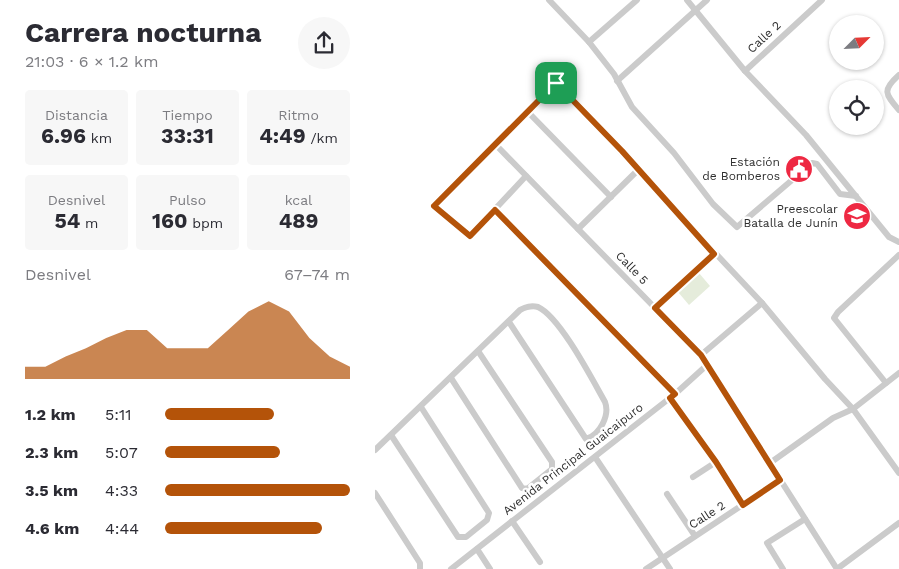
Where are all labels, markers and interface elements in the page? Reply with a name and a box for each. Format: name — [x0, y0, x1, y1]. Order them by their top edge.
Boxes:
north arrow — [829, 15, 884, 70]
map controls — [829, 15, 884, 135]
text: Carrera nocturna — [25, 16, 261, 49]
button: share — [298, 17, 350, 69]
street label: Calle 2 — [744, 18, 784, 56]
text: 21:03 · 6 × 1.2 km — [25, 52, 158, 71]
pin — [535, 62, 577, 104]
icon: arrive — [542, 69, 570, 97]
button: locate — [829, 80, 884, 135]
text: Distancia — [45, 107, 108, 123]
text: Tiempo — [162, 107, 213, 123]
text: Ritmo — [278, 107, 319, 123]
text: 6.96 — [41, 123, 86, 148]
text: 33:31 — [161, 123, 214, 148]
text: 4:49 — [259, 123, 306, 148]
text: km — [86, 130, 112, 146]
text: /km — [306, 130, 338, 146]
public building icon: Estación de Bomberos — [784, 154, 814, 184]
place label: Estación de Bomberos — [702, 155, 780, 183]
text: Desnivel — [48, 192, 105, 208]
text: Pulso — [169, 192, 206, 208]
text: kcal — [285, 192, 312, 208]
school or university icon: Preescolar Batalla de Junín — [842, 201, 872, 231]
place label: Preescolar Batalla de Junín — [743, 202, 838, 230]
text: 54 — [55, 208, 80, 233]
text: 160 — [152, 208, 187, 233]
text: 489 — [279, 208, 318, 233]
text: m — [80, 215, 98, 231]
text: bpm — [187, 215, 223, 231]
street label: Calle 5 — [613, 249, 651, 287]
text: Desnivel — [25, 265, 91, 284]
text: 67–74 m — [284, 265, 350, 284]
street label: Avenida Principal Guaicaipuro — [500, 400, 646, 518]
text: 1.2 km — [25, 405, 76, 424]
text: 5:11 — [105, 405, 132, 424]
text: 2.3 km — [25, 443, 78, 462]
text: 5:07 — [105, 443, 138, 462]
text: 3.5 km — [25, 481, 78, 500]
text: 4:33 — [105, 481, 138, 500]
street label: Calle 2 — [686, 498, 728, 532]
text: 4.6 km — [25, 519, 79, 538]
text: 4:44 — [105, 519, 139, 538]

